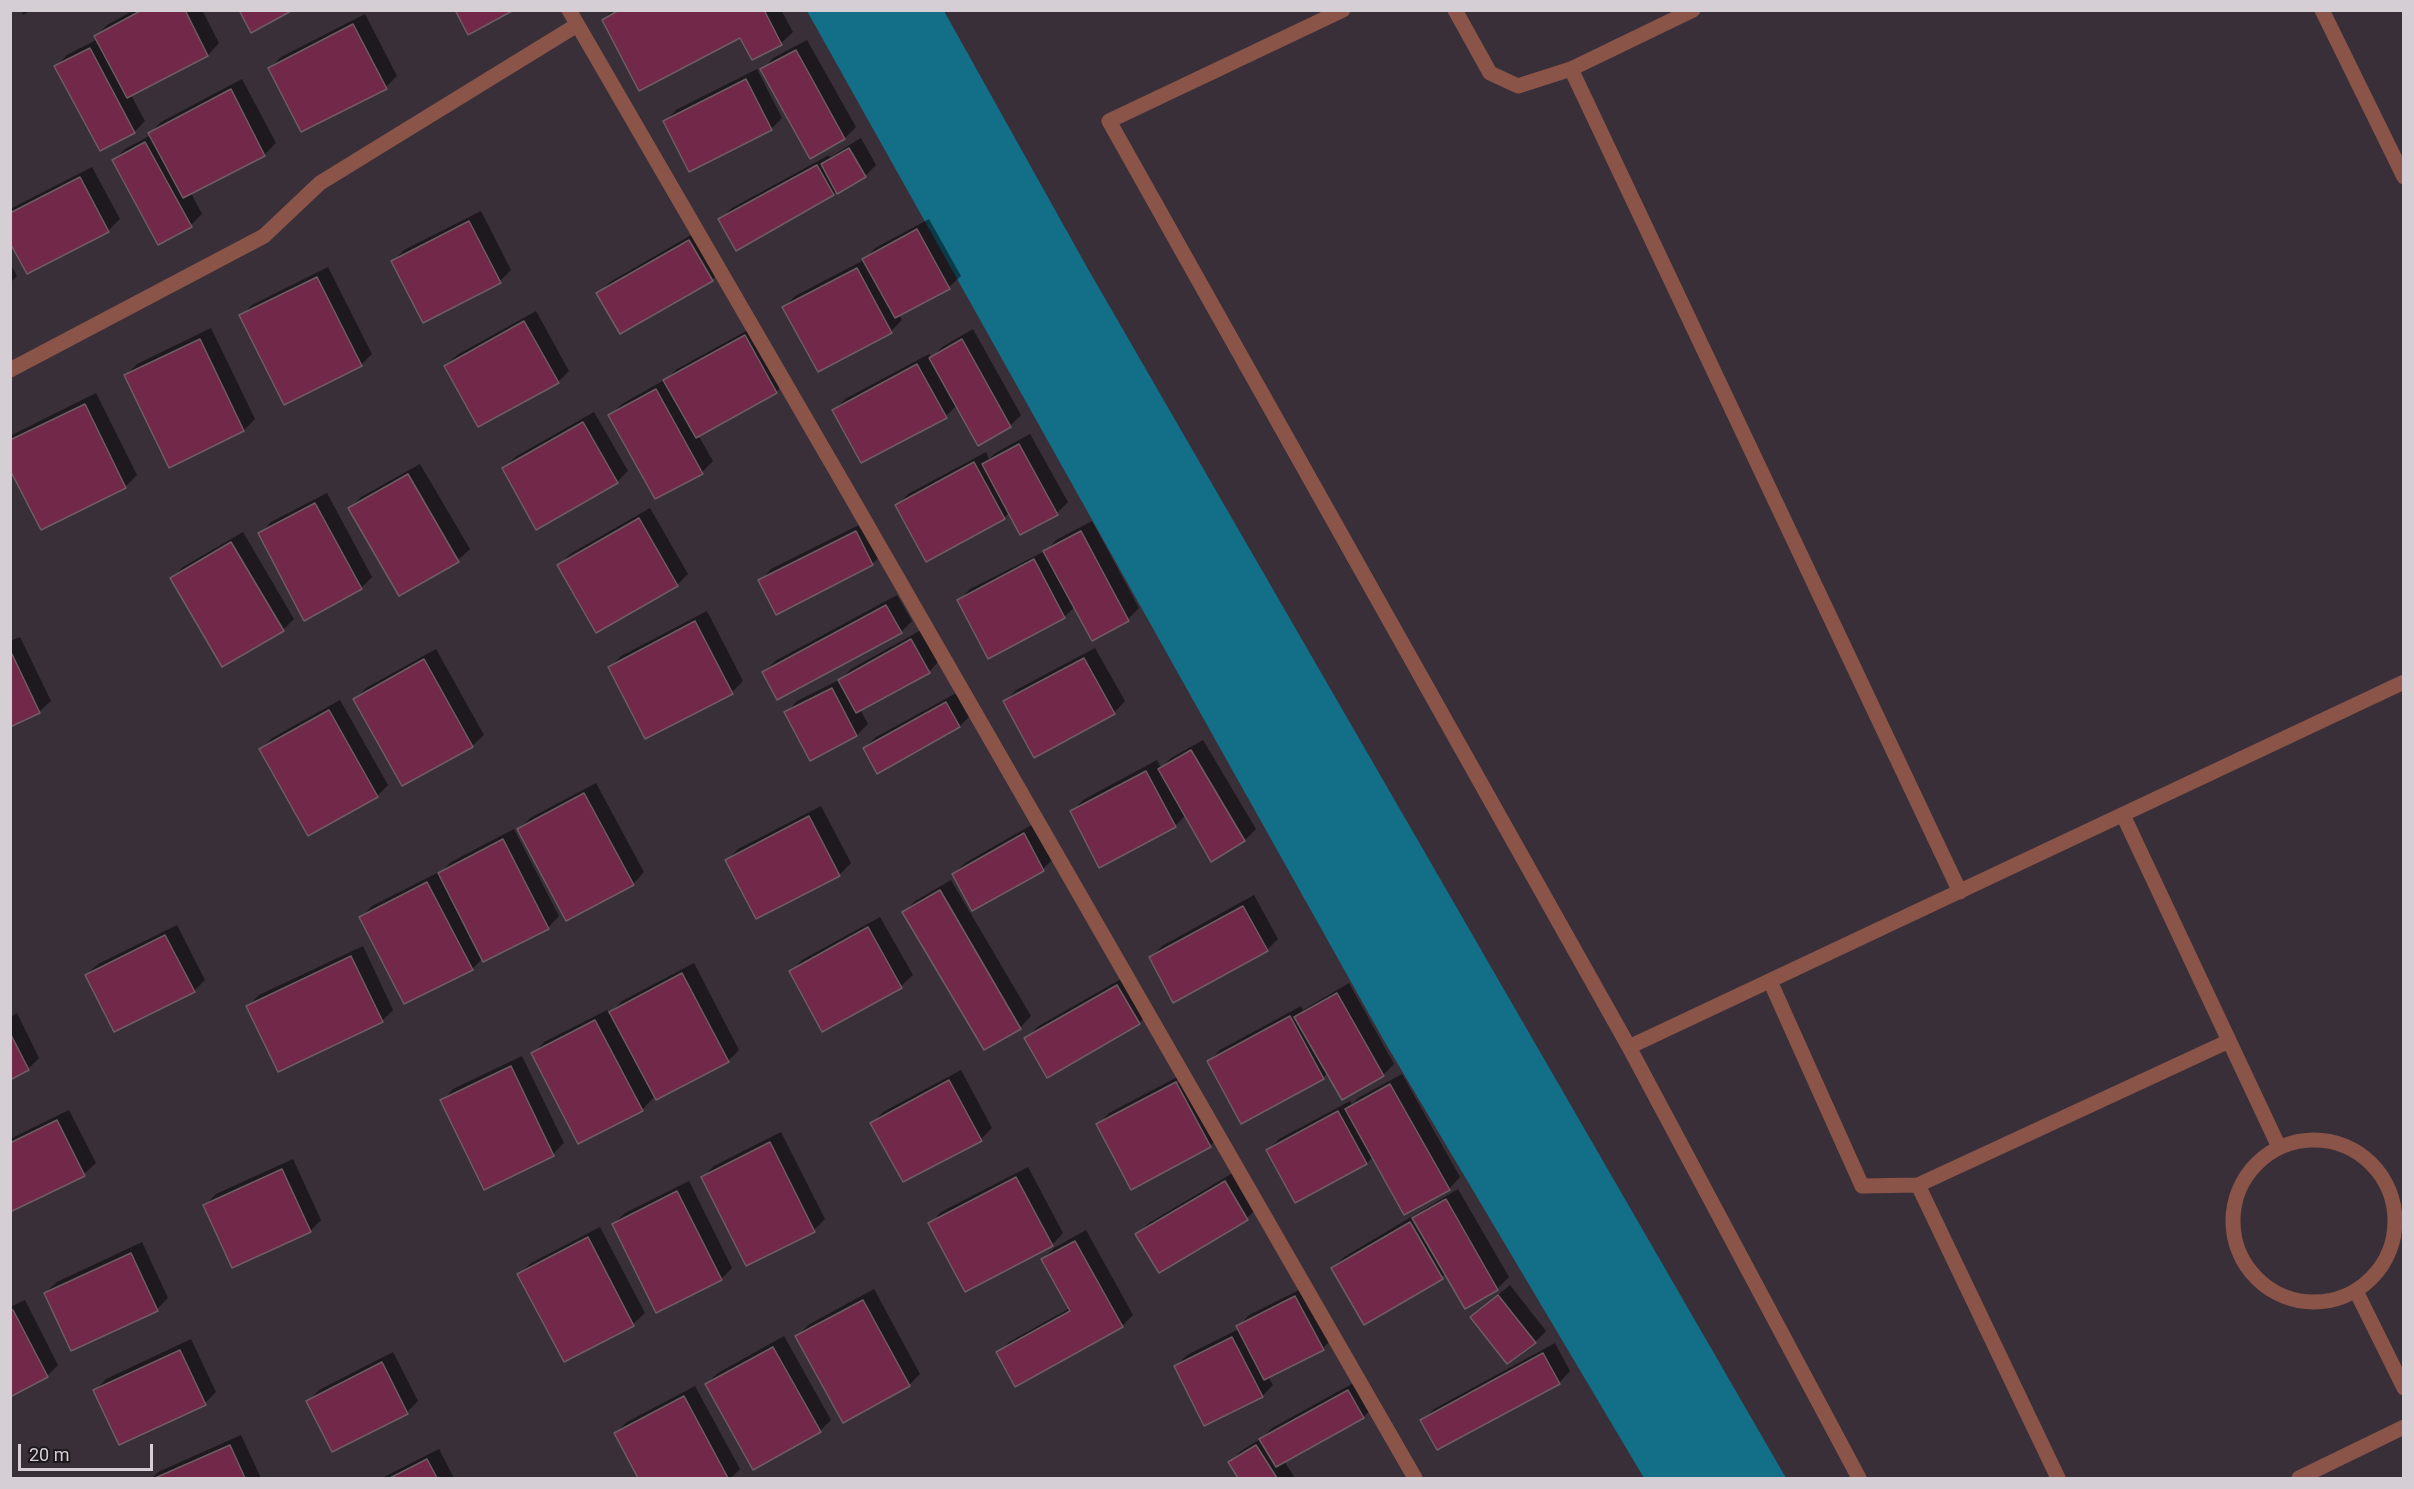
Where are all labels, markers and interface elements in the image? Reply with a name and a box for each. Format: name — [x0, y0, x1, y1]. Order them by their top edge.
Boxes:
scale bar — [21, 1432, 156, 1470]
text: 20 m — [29, 1444, 69, 1465]

